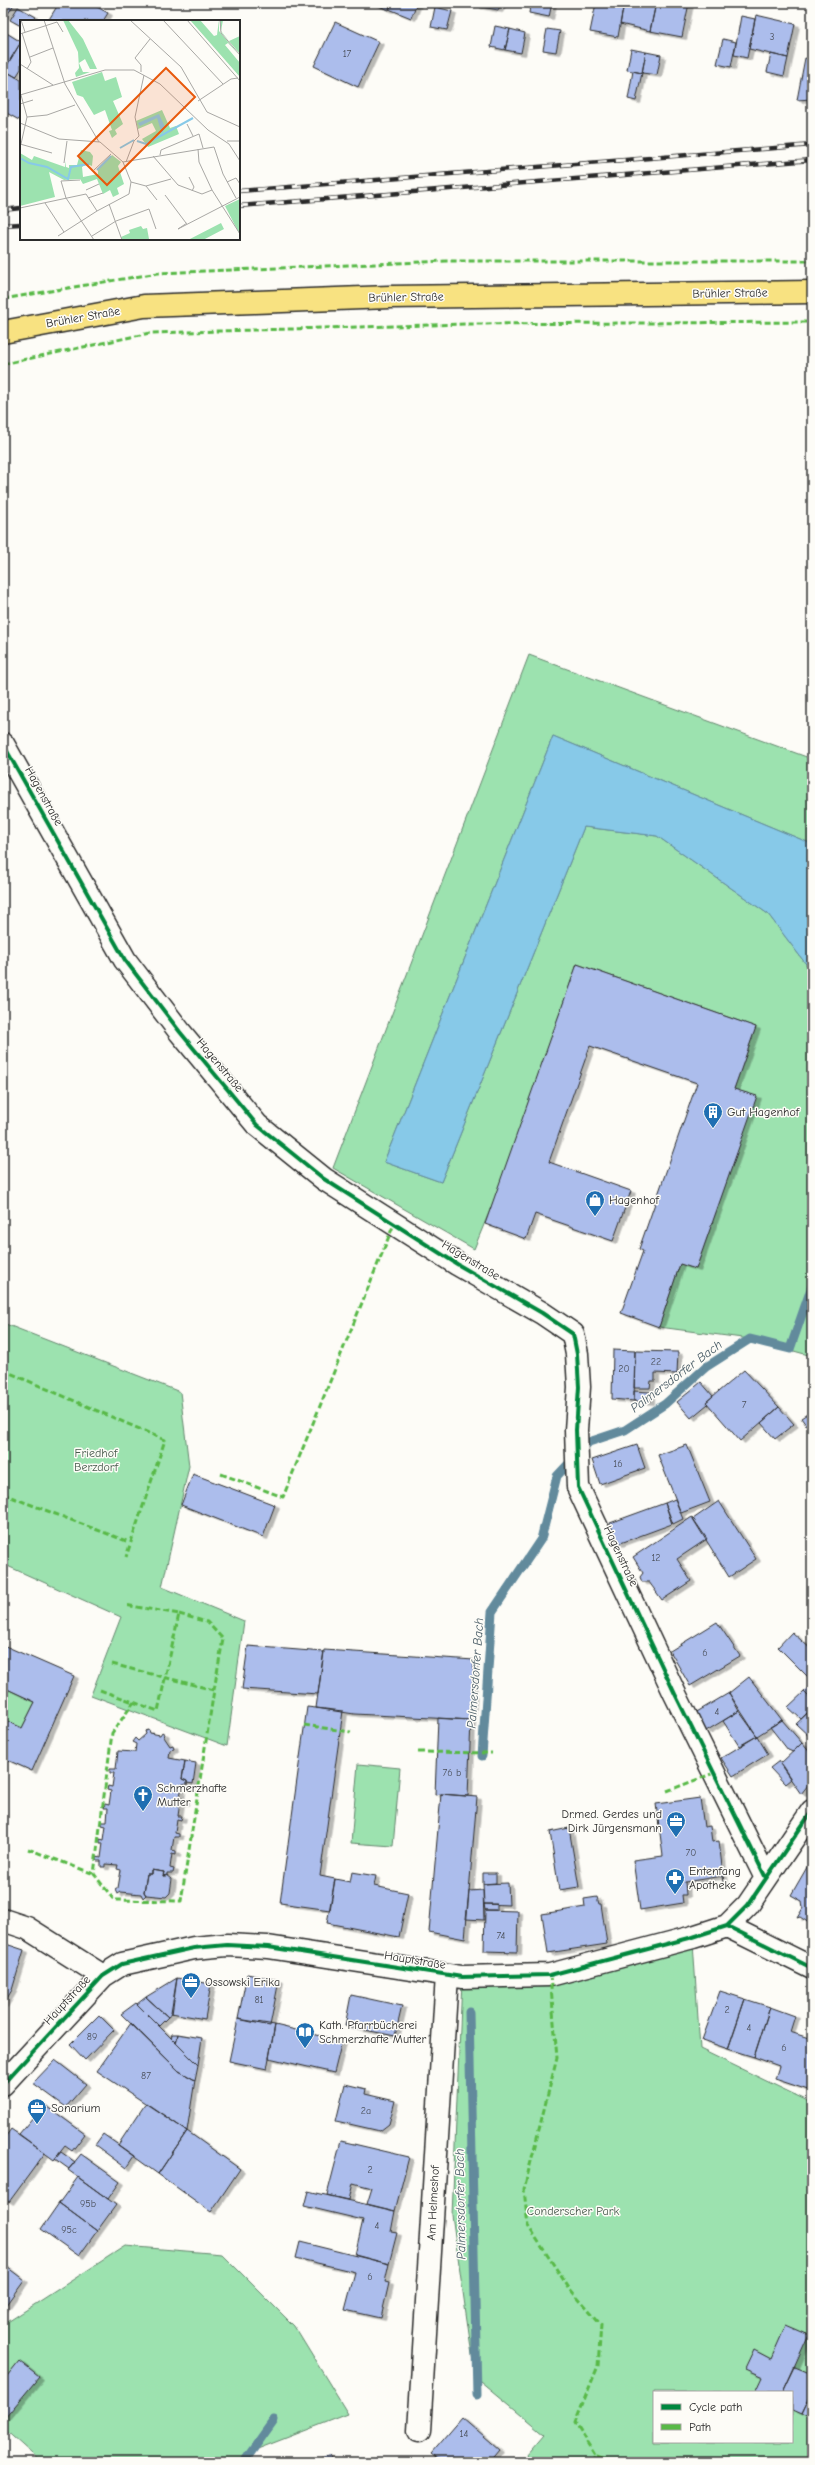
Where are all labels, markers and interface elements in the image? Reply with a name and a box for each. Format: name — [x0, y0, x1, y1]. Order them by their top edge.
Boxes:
inset map — [20, 20, 240, 240]
house number: 3 — [769, 31, 775, 43]
house number: 17 — [343, 48, 352, 60]
street label: Brühler Straße — [692, 285, 768, 301]
street label: Brühler Straße — [368, 289, 444, 305]
street label: Brühler Straße — [45, 304, 121, 330]
street label: Hagenstraße — [22, 764, 66, 828]
street label: Hagenstraße — [194, 1035, 246, 1095]
building icon: Gut Hagenhof — [702, 1101, 724, 1129]
place label: Gut Hagenhof — [727, 1105, 800, 1119]
shop icon: Hagenhof — [584, 1189, 606, 1217]
place label: Hagenhof — [609, 1193, 660, 1207]
street label: Hagenstraße — [439, 1237, 503, 1283]
water label: Palmersdorfer Bach — [627, 1337, 725, 1415]
house number: 22 — [651, 1356, 661, 1368]
house number: 20 — [618, 1363, 630, 1375]
house number: 7 — [742, 1399, 747, 1411]
park label: Friedhof Berzdorf — [74, 1446, 119, 1474]
house number: 16 — [613, 1458, 623, 1470]
street label: Hagenstraße — [601, 1523, 641, 1589]
house number: 12 — [651, 1552, 661, 1564]
water label: Palmersdorfer Bach — [464, 1617, 486, 1729]
house number: 6 — [702, 1647, 708, 1659]
house number: 4 — [715, 1706, 720, 1718]
house number: 76 b — [443, 1767, 461, 1779]
place label: Schmerzhafte Mutter — [157, 1781, 227, 1809]
church icon: Schmerzhafte Mutter — [132, 1784, 154, 1812]
place label: Dr.med. Gerdes und Dirk Jürgensmann — [561, 1807, 662, 1835]
office icon: Dr.med. Gerdes und Dirk Jürgensmann — [665, 1810, 687, 1838]
house number: 70 — [686, 1847, 696, 1859]
place label: Entenfang Apotheke — [689, 1864, 741, 1892]
pharmacy icon: Entenfang Apotheke — [664, 1867, 686, 1895]
house number: 74 — [497, 1930, 506, 1942]
street label: Hauptstraße — [383, 1948, 447, 1972]
office icon: Ossowski Erika — [180, 1971, 202, 1999]
street label: Hauptstraße — [41, 1972, 93, 2028]
place label: Ossowski Erika — [205, 1975, 280, 1989]
house number: 81 — [254, 1994, 264, 2006]
house number: 2 — [724, 2004, 730, 2016]
place label: Kath. Pfarrbücherei Schmerzhafte Mutter — [319, 2018, 427, 2046]
library icon: Kath. Pfarrbücherei Schmerzhafte Mutter — [294, 2021, 316, 2049]
house number: 4 — [747, 2022, 752, 2034]
house number: 89 — [87, 2031, 97, 2043]
house number: 6 — [781, 2042, 787, 2054]
house number: 87 — [141, 2070, 151, 2082]
office icon: Sonarium — [26, 2097, 48, 2125]
place label: Sonarium — [51, 2101, 100, 2115]
house number: 2a — [361, 2105, 371, 2117]
water label: Palmersdorfer Bach — [452, 2148, 468, 2260]
house number: 2 — [367, 2164, 373, 2176]
street label: Am Helmeshof — [424, 2164, 442, 2241]
house number: 95b — [80, 2198, 96, 2210]
park label: Conderscher Park — [527, 2204, 619, 2218]
house number: 4 — [375, 2220, 380, 2232]
house number: 95c — [61, 2224, 77, 2236]
house number: 6 — [367, 2271, 373, 2283]
legend — [653, 2391, 793, 2443]
text: Cycle path — [689, 2400, 742, 2414]
text: Path — [689, 2420, 711, 2434]
house number: 14 — [460, 2428, 469, 2440]

